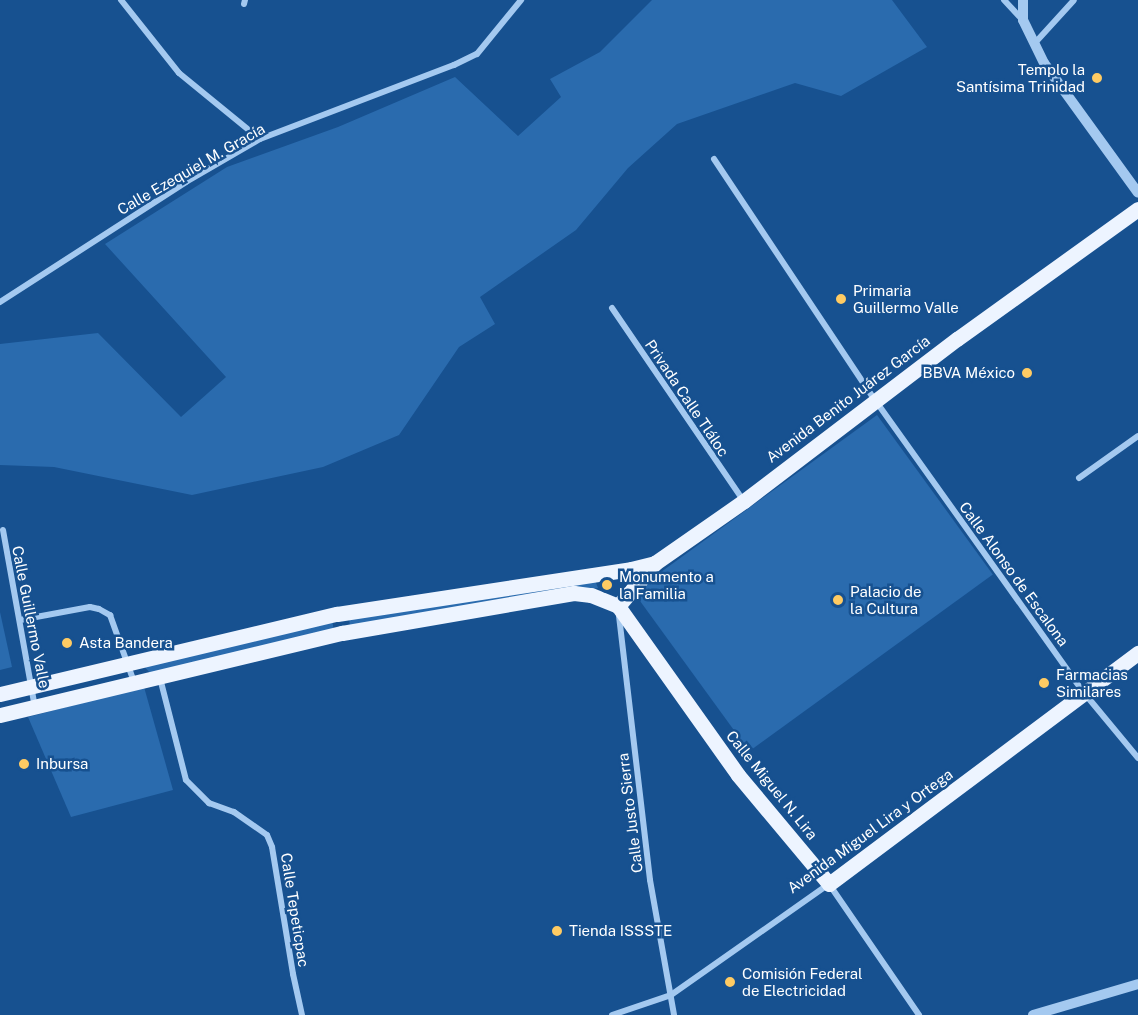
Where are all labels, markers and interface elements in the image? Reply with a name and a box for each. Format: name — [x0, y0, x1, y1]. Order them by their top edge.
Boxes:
place label: Templo la Santísima Trinidad — [956, 60, 1085, 95]
marker: Templo la Santísima Trinidad — [1090, 71, 1104, 85]
street label: Calle Ezequiel M. Gracía — [114, 119, 268, 219]
place label: Primaria Guillermo Valle — [853, 281, 959, 316]
marker: Primaria Guillermo Valle — [834, 292, 848, 306]
street label: Avenida Benito Juárez García — [763, 332, 933, 466]
street label: Privada Calle Tláloc — [641, 336, 733, 460]
place label: BBVA México — [923, 364, 1015, 382]
marker: BBVA México — [1020, 366, 1034, 380]
street label: Calle Alonso de Escalona — [955, 498, 1073, 650]
street label: Calle Guillermo Valle — [8, 544, 54, 690]
place label: Monumento a la Familia — [619, 567, 714, 602]
marker: Monumento a la Familia — [600, 578, 614, 592]
place label: Palacio de la Cultura — [850, 582, 922, 617]
marker: Palacio de la Cultura — [831, 593, 845, 607]
place label: Asta Bandera — [79, 634, 173, 652]
marker: Asta Bandera — [60, 636, 74, 650]
place label: Farmacias Similares — [1056, 665, 1128, 700]
marker: Farmacias Similares — [1037, 676, 1051, 690]
street label: Calle Miguel N. Lira — [722, 727, 822, 843]
street label: Calle Justo Sierra — [614, 752, 646, 874]
place label: Inbursa — [36, 755, 88, 773]
marker: Inbursa — [17, 757, 31, 771]
street label: Avenida Miguel Lira y Ortega — [784, 765, 956, 897]
street label: Calle Tepeticpac — [277, 852, 313, 968]
place label: Tienda ISSSTE — [569, 922, 672, 940]
marker: Tienda ISSSTE — [550, 924, 564, 938]
place label: Comisión Federal de Electricidad — [742, 964, 863, 999]
marker: Comisión Federal de Electricidad — [723, 975, 737, 989]

